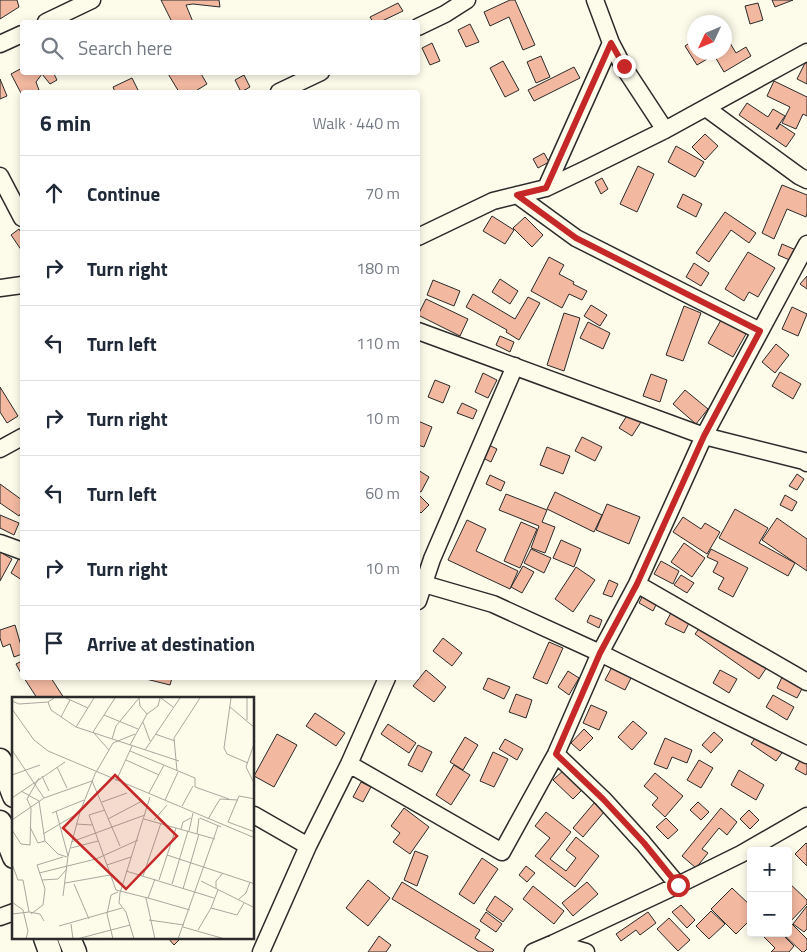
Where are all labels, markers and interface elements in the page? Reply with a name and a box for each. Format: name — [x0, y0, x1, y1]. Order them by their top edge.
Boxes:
north arrow — [687, 15, 732, 60]
search box — [20, 20, 420, 75]
text: Search here — [78, 33, 172, 62]
icon: search — [38, 34, 66, 62]
route end — [613, 55, 636, 78]
text: 6 min — [40, 107, 91, 139]
text: Walk · 440 m — [312, 111, 400, 135]
icon: ahead — [40, 179, 68, 207]
text: Continue — [87, 179, 160, 208]
text: 70 m — [365, 181, 400, 205]
icon: right — [40, 254, 68, 282]
text: Turn right — [87, 254, 168, 283]
text: 180 m — [356, 256, 400, 280]
icon: left — [40, 329, 68, 357]
text: Turn left — [87, 329, 157, 358]
text: 110 m — [356, 331, 400, 355]
icon: right — [40, 404, 68, 432]
text: Turn right — [87, 404, 168, 433]
text: 10 m — [365, 406, 400, 430]
icon: left — [40, 479, 68, 507]
text: Turn left — [87, 479, 157, 508]
text: 60 m — [365, 481, 400, 505]
icon: right — [40, 554, 68, 582]
text: Turn right — [87, 554, 168, 583]
text: 10 m — [365, 556, 400, 580]
icon: arrive — [40, 629, 68, 657]
text: Arrive at destination — [87, 629, 255, 658]
inset map — [12, 697, 255, 940]
map controls — [747, 847, 792, 937]
button: + — [747, 847, 792, 892]
route start — [667, 874, 690, 897]
button: − — [747, 892, 792, 937]

